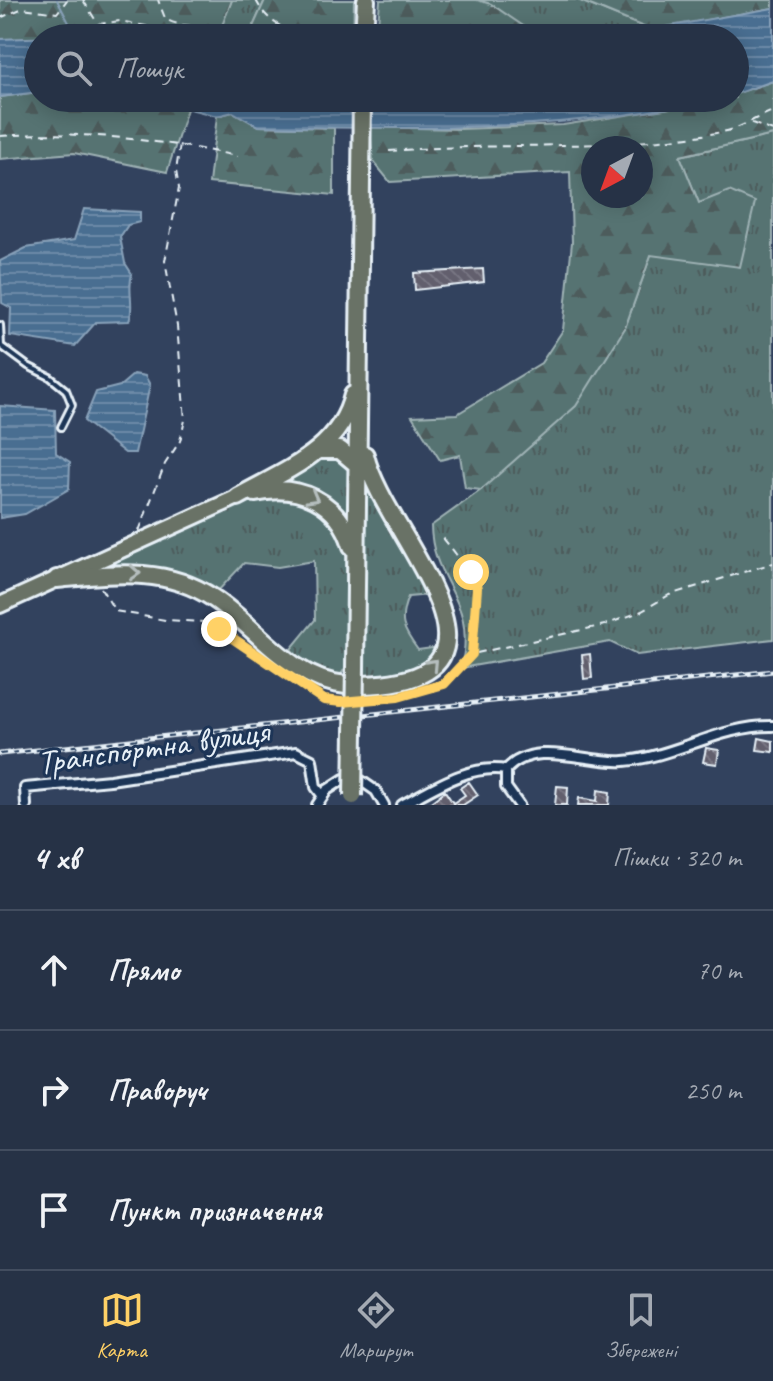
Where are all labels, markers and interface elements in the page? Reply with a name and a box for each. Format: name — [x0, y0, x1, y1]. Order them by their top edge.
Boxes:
search box — [24, 24, 749, 112]
icon: search — [52, 46, 96, 90]
text: Пошук — [116, 49, 183, 87]
north arrow — [581, 136, 653, 208]
one-way arrow — [304, 488, 319, 503]
route start — [453, 554, 489, 590]
one-way arrow — [129, 565, 142, 582]
route end — [201, 611, 237, 647]
one-way arrow — [424, 658, 438, 673]
street label: Транспортна вулиця — [35, 709, 274, 784]
text: 4 хв — [32, 836, 78, 879]
text: Пішки · 320 m — [613, 841, 741, 874]
icon: ahead — [32, 948, 76, 992]
text: Прямо — [108, 951, 179, 989]
text: 70 m — [697, 954, 741, 987]
icon: right — [32, 1068, 76, 1112]
text: Праворуч — [108, 1071, 206, 1109]
text: 250 m — [685, 1074, 741, 1107]
icon: arrive — [32, 1188, 76, 1232]
text: Пункт призначення — [108, 1191, 322, 1229]
tab: Карта — [96, 1288, 147, 1364]
tab: Маршрут — [340, 1288, 412, 1364]
tab: Збережені — [605, 1288, 677, 1364]

